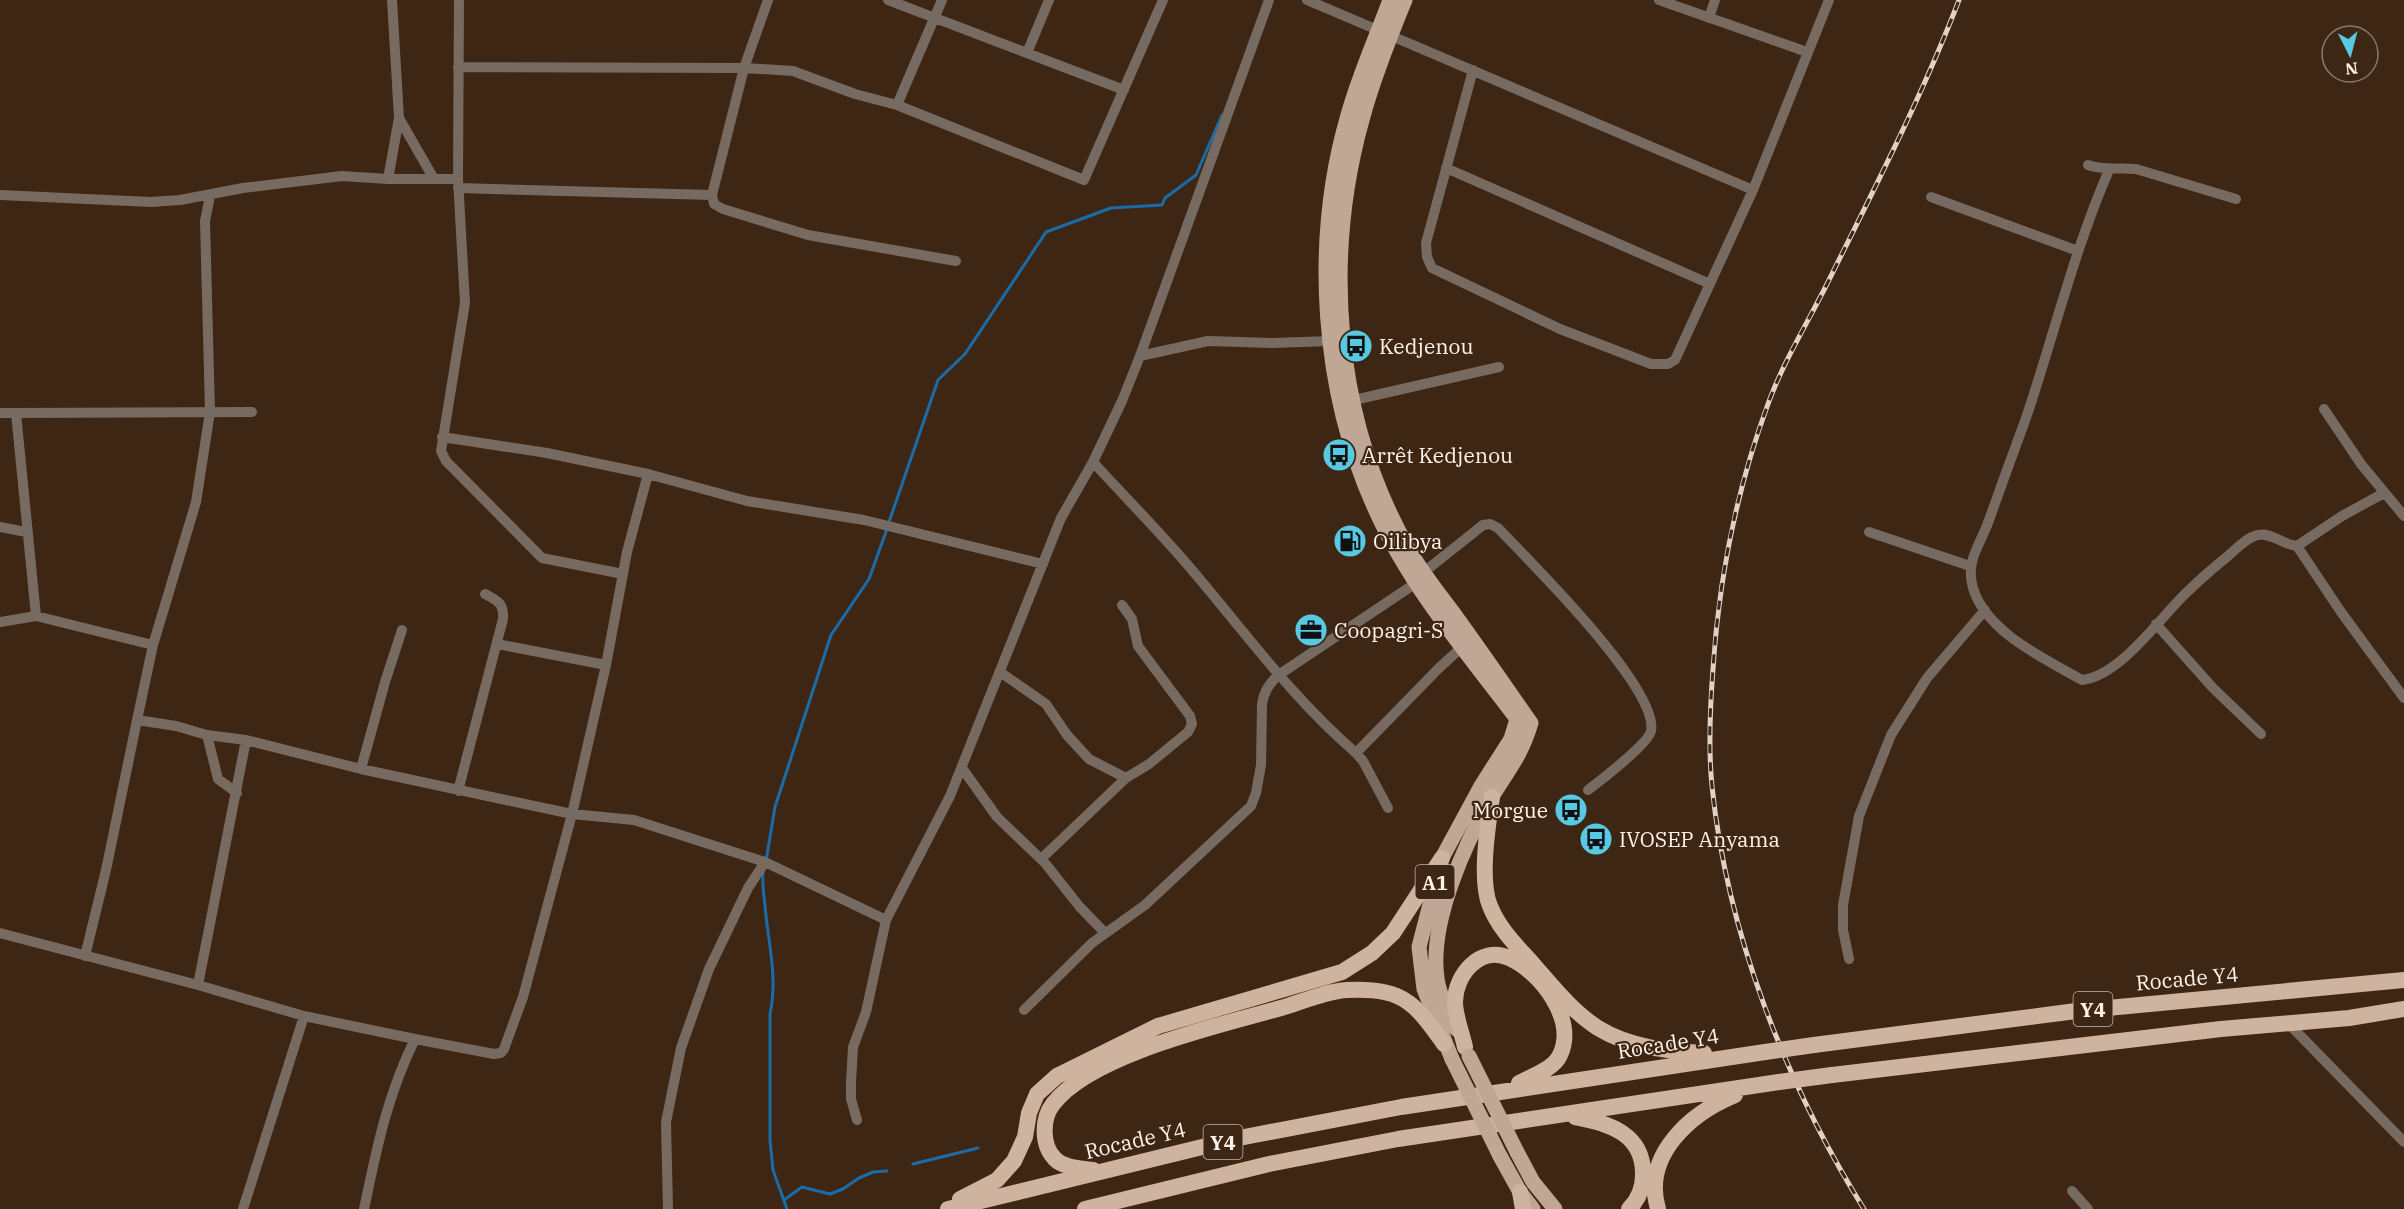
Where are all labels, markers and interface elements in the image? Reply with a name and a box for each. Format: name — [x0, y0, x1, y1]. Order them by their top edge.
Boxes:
north arrow — [2320, 24, 2380, 84]
text: N — [2344, 58, 2359, 80]
bus stop icon: Kedjenou — [1338, 328, 1374, 364]
place label: Kedjenou — [1379, 332, 1473, 360]
bus stop icon: Arrêt Kedjenou — [1321, 437, 1357, 473]
place label: Arrêt Kedjenou — [1362, 441, 1513, 469]
fuel station icon: Oilibya — [1332, 523, 1368, 559]
place label: Oilibya — [1373, 527, 1442, 555]
office icon: Coopagri-S — [1293, 612, 1329, 648]
place label: Coopagri-S — [1334, 616, 1443, 644]
bus stop icon: Morgue — [1553, 792, 1589, 828]
place label: Morgue — [1473, 796, 1548, 824]
bus stop icon: IVOSEP Anyama — [1578, 821, 1614, 857]
place label: IVOSEP Anyama — [1619, 825, 1780, 853]
road number: A1 — [1416, 865, 1454, 899]
street label: Rocade Y4 — [2135, 960, 2239, 996]
road number: Y4 — [2074, 992, 2112, 1026]
street label: Rocade Y4 — [1615, 1021, 1721, 1065]
street label: Rocade Y4 — [1082, 1115, 1188, 1165]
road number: Y4 — [1204, 1125, 1242, 1159]

